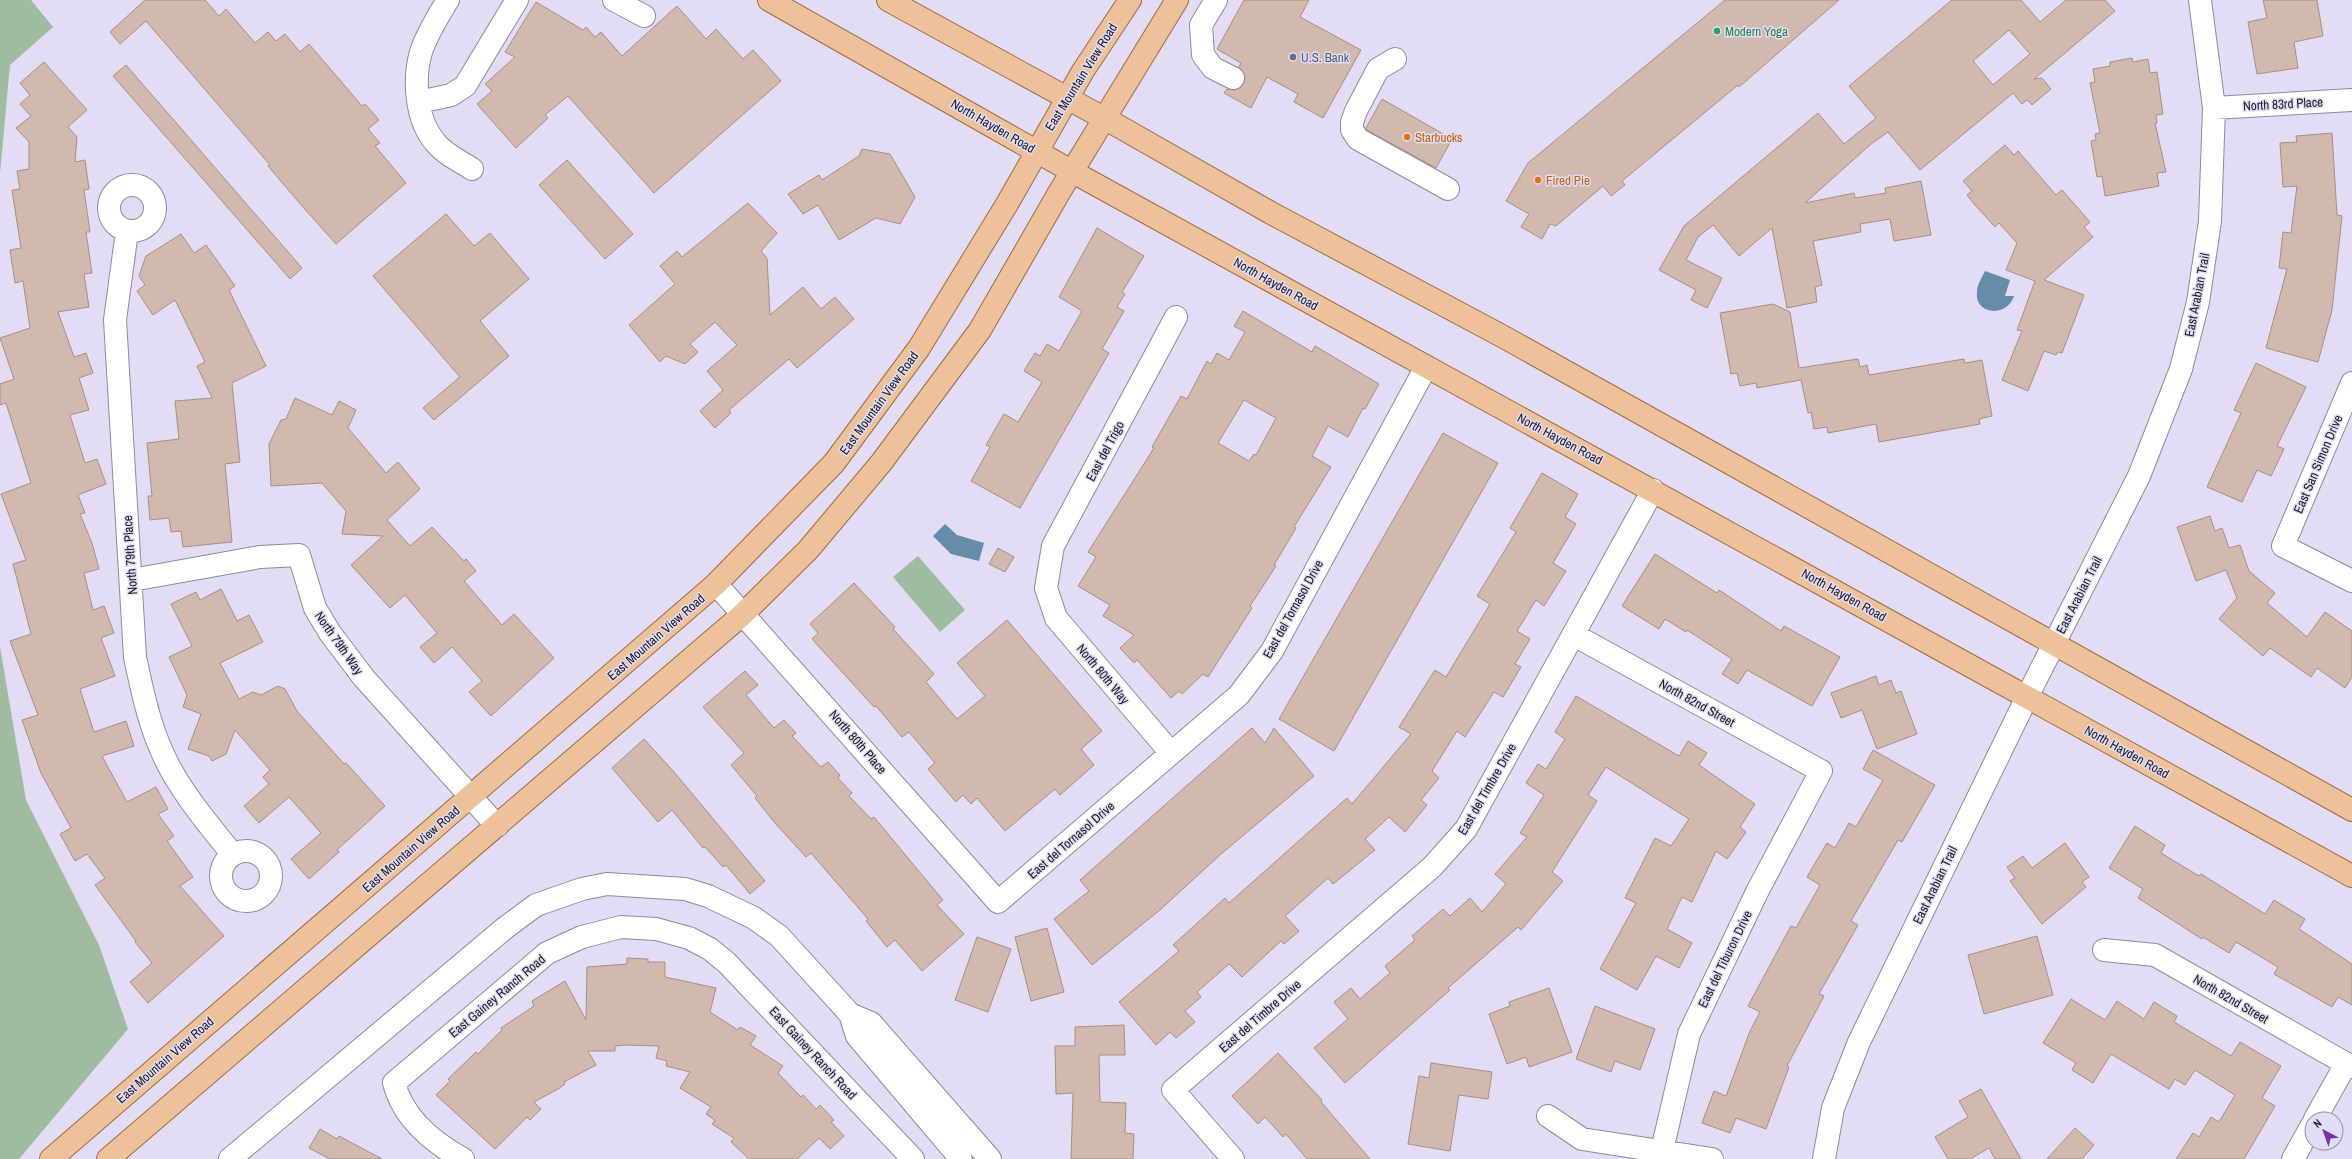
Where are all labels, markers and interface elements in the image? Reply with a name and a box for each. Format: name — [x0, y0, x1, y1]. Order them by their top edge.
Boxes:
street label: East Mountain View Road — [1041, 20, 1121, 134]
place label: Modern Yoga — [1725, 23, 1788, 40]
marker: Modern Yoga — [1712, 26, 1722, 36]
place label: U.S. Bank — [1301, 49, 1350, 66]
marker: U.S. Bank — [1288, 52, 1298, 62]
street label: North 83rd Place — [2243, 93, 2323, 115]
street label: North Hayden Road — [948, 95, 1038, 157]
place label: Starbucks — [1415, 129, 1462, 146]
marker: Starbucks — [1402, 132, 1412, 142]
place label: Fired Pie — [1546, 172, 1590, 189]
marker: Fired Pie — [1533, 175, 1543, 185]
street label: East Arabian Trail — [2181, 252, 2213, 338]
street label: North Hayden Road — [1231, 254, 1321, 314]
street label: East Mountain View Road — [836, 348, 922, 458]
street label: North Hayden Road — [1514, 409, 1606, 469]
street label: East San Simon Drive — [2290, 412, 2346, 516]
street label: East del Trigo — [1082, 418, 1128, 484]
street label: North 79th Place — [119, 515, 141, 595]
street label: East Arabian Trail — [2052, 553, 2106, 637]
street label: East del Tornasol Drive — [1259, 557, 1327, 661]
street label: North Hayden Road — [1799, 565, 1889, 625]
street label: East Mountain View Road — [604, 590, 708, 684]
street label: North 79th Way — [311, 608, 367, 679]
street label: North 80th Way — [1073, 640, 1134, 708]
street label: North 82nd Street — [1656, 675, 1738, 731]
street label: North 80th Place — [826, 706, 891, 778]
street label: North Hayden Road — [2082, 722, 2172, 782]
street label: East del Timbre Drive — [1454, 740, 1520, 838]
street label: East del Tornasol Drive — [1024, 797, 1118, 883]
street label: East Mountain View Road — [359, 802, 463, 896]
street label: East Arabian Trail — [1909, 843, 1961, 927]
street label: East del Tiburon Drive — [1694, 907, 1756, 1010]
street label: East Gainey Ranch Road — [445, 951, 549, 1041]
street label: North 82nd Street — [2190, 971, 2272, 1027]
street label: East del Timbre Drive — [1215, 976, 1305, 1056]
street label: East Gainey Ranch Road — [766, 1003, 860, 1103]
street label: East Mountain View Road — [113, 1013, 217, 1107]
north arrow — [2304, 1111, 2344, 1151]
text: N — [2310, 1116, 2324, 1131]

